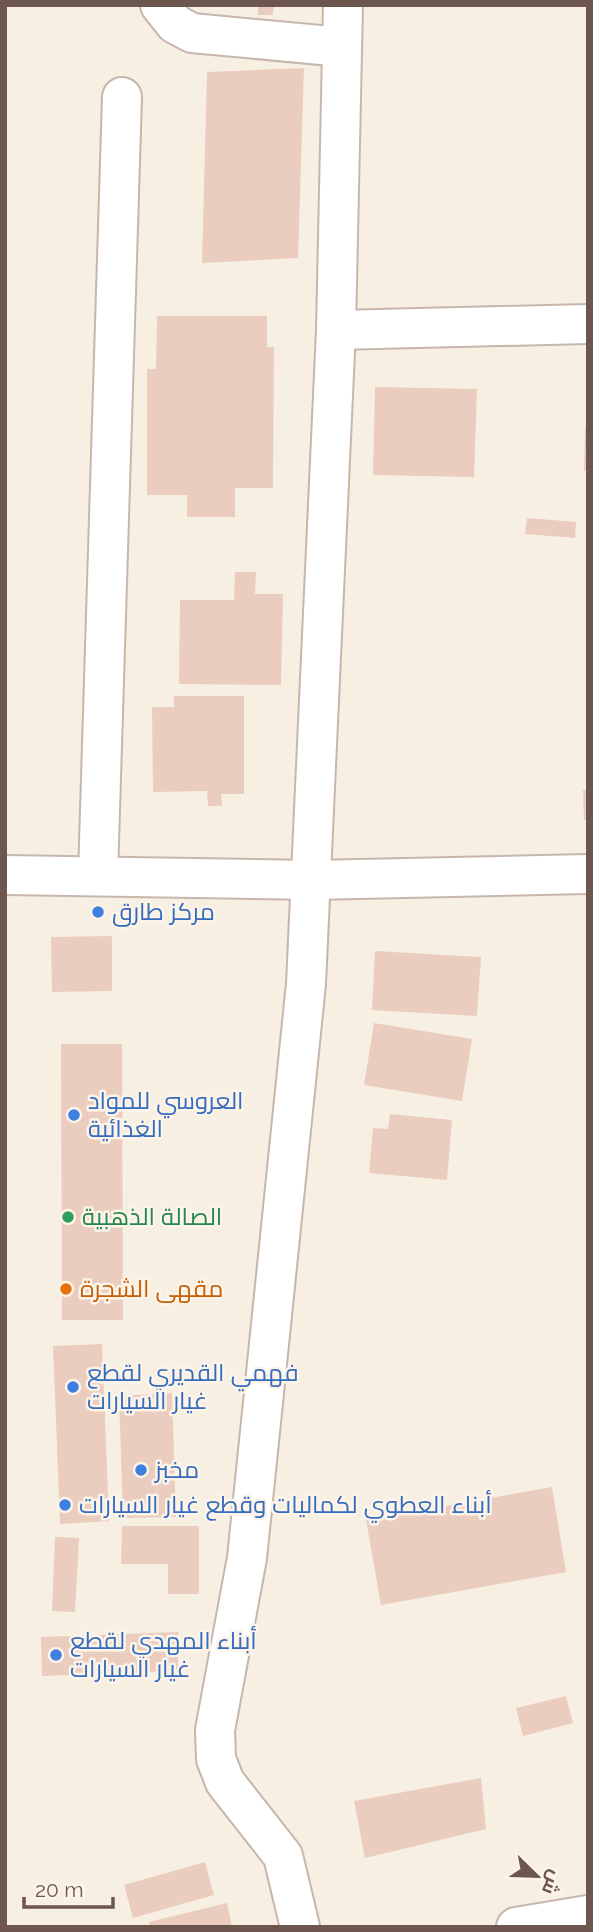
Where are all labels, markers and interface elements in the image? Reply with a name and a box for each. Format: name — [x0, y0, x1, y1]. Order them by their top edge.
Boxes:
place label: مركز طارق — [112, 897, 215, 927]
marker: مركز طارق — [90, 904, 106, 920]
place label: العروسي للمواد الغذائية — [88, 1086, 244, 1143]
marker: العروسي للمواد الغذائية — [66, 1107, 82, 1123]
place label: الصالة الذهبية — [82, 1202, 222, 1231]
marker: الصالة الذهبية — [60, 1209, 76, 1225]
place label: مقهى الشجرة — [80, 1274, 223, 1303]
marker: مقهى الشجرة — [58, 1281, 74, 1297]
place label: فهمي القديري لقطع غيار السيارات — [87, 1358, 298, 1415]
marker: فهمي القديري لقطع غيار السيارات — [65, 1379, 81, 1395]
place label: مخبز — [153, 1455, 199, 1484]
marker: مخبز — [133, 1462, 149, 1478]
place label: أبناء العطوي لكماليات وقطع غيار السيارات — [79, 1489, 492, 1523]
marker: أبناء العطوي لكماليات وقطع غيار السيارات — [57, 1497, 73, 1513]
place label: أبناء المهدي لقطع غيار السيارات — [70, 1625, 257, 1683]
marker: أبناء المهدي لقطع غيار السيارات — [48, 1647, 64, 1663]
north arrow — [502, 1841, 572, 1911]
scale bar — [24, 1866, 114, 1910]
text: ش — [537, 1867, 568, 1898]
text: 20 m — [35, 1877, 83, 1902]

